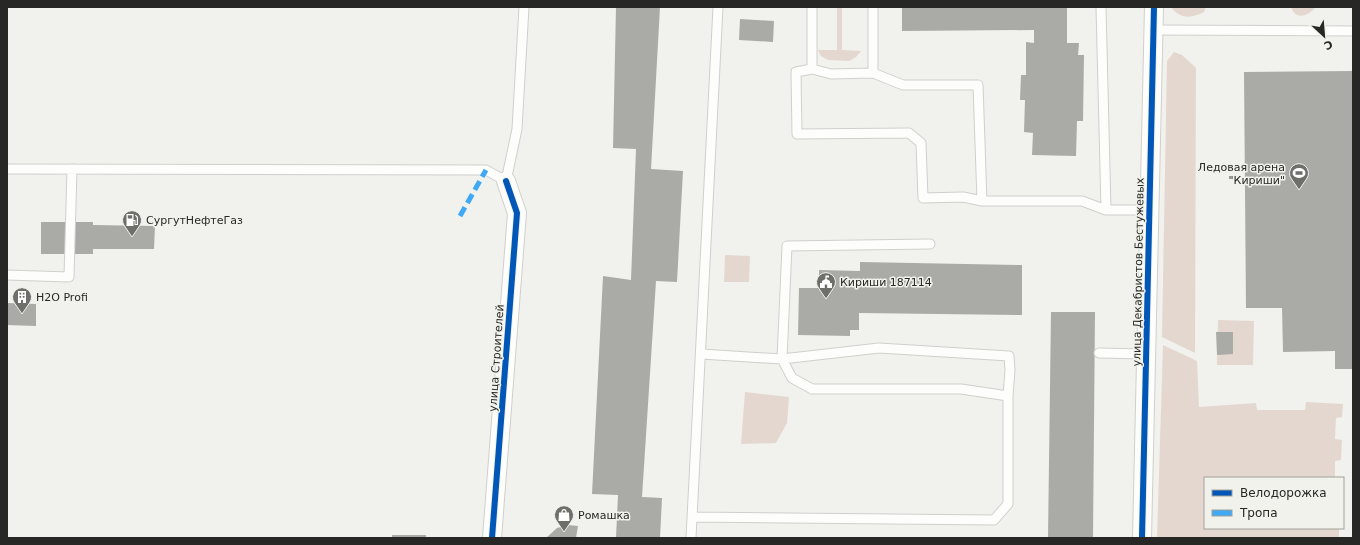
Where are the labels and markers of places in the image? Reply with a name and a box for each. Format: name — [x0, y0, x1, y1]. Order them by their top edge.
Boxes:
place label: Ледовая арена "Кириши" — [1198, 161, 1285, 187]
sports icon: Ледовая арена "Кириши" — [1288, 162, 1310, 190]
fuel station icon: СургутНефтеГаз — [121, 209, 143, 237]
place label: СургутНефтеГаз — [146, 214, 243, 227]
public building icon: Кириши 187114 — [815, 271, 837, 299]
place label: Кириши 187114 — [840, 276, 932, 289]
building icon: H2O Profi — [11, 286, 33, 314]
place label: H2O Profi — [36, 291, 88, 304]
shop icon: Ромашка — [553, 504, 575, 532]
place label: Ромашка — [578, 509, 630, 522]

